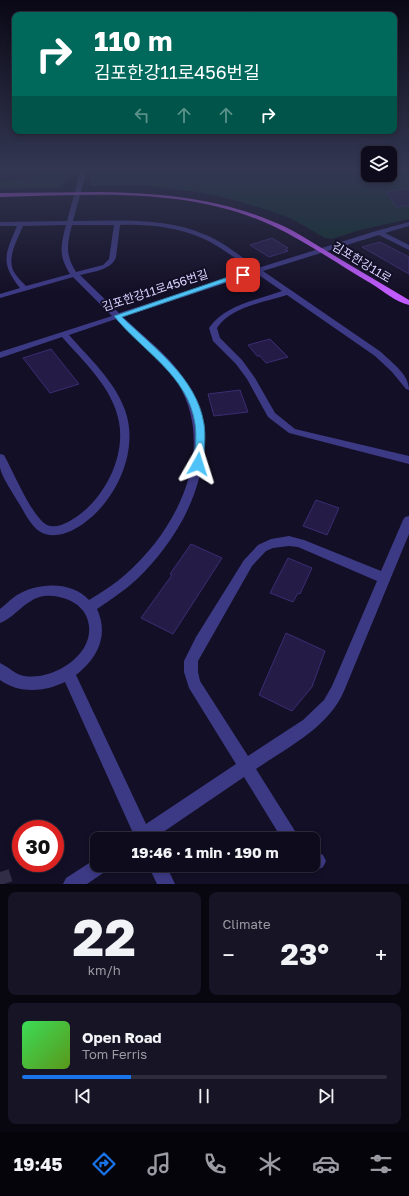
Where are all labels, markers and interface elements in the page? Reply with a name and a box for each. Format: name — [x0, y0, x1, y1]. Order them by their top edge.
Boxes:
text: 110 m — [94, 24, 173, 57]
icon: right — [28, 28, 80, 80]
text: 김포한강11로456번길 — [94, 61, 260, 83]
icon: left — [131, 104, 153, 126]
icon: ahead — [173, 104, 195, 126]
icon: ahead — [215, 104, 237, 126]
icon: right — [257, 104, 279, 126]
map controls — [361, 146, 397, 182]
button: layers — [361, 146, 397, 182]
street label: 김포한강11로 — [329, 238, 395, 286]
pin — [226, 258, 260, 292]
icon: arrive — [232, 264, 254, 286]
street label: 김포한강11로456번길 — [100, 266, 210, 314]
position arrow — [177, 443, 219, 485]
speed limit sign: 30 — [12, 820, 64, 872]
text: 19:46 · 1 min · 190 m — [131, 843, 279, 861]
text: 22 — [73, 905, 136, 967]
text: Climate — [223, 916, 270, 932]
text: 23° — [281, 936, 329, 972]
text: − — [223, 941, 235, 968]
text: + — [375, 941, 387, 968]
text: km/h — [88, 962, 121, 978]
text: Open Road — [82, 1028, 162, 1046]
text: Tom Ferris — [82, 1046, 147, 1062]
icon: previous — [72, 1085, 94, 1107]
icon: pause — [193, 1085, 215, 1107]
icon: next — [315, 1085, 337, 1107]
icon: directions — [90, 1150, 118, 1178]
icon: music — [145, 1150, 173, 1178]
icon: phone — [201, 1150, 229, 1178]
icon: climate — [256, 1150, 284, 1178]
icon: car — [312, 1150, 340, 1178]
icon: filters — [367, 1150, 395, 1178]
text: 19:45 — [14, 1153, 62, 1175]

